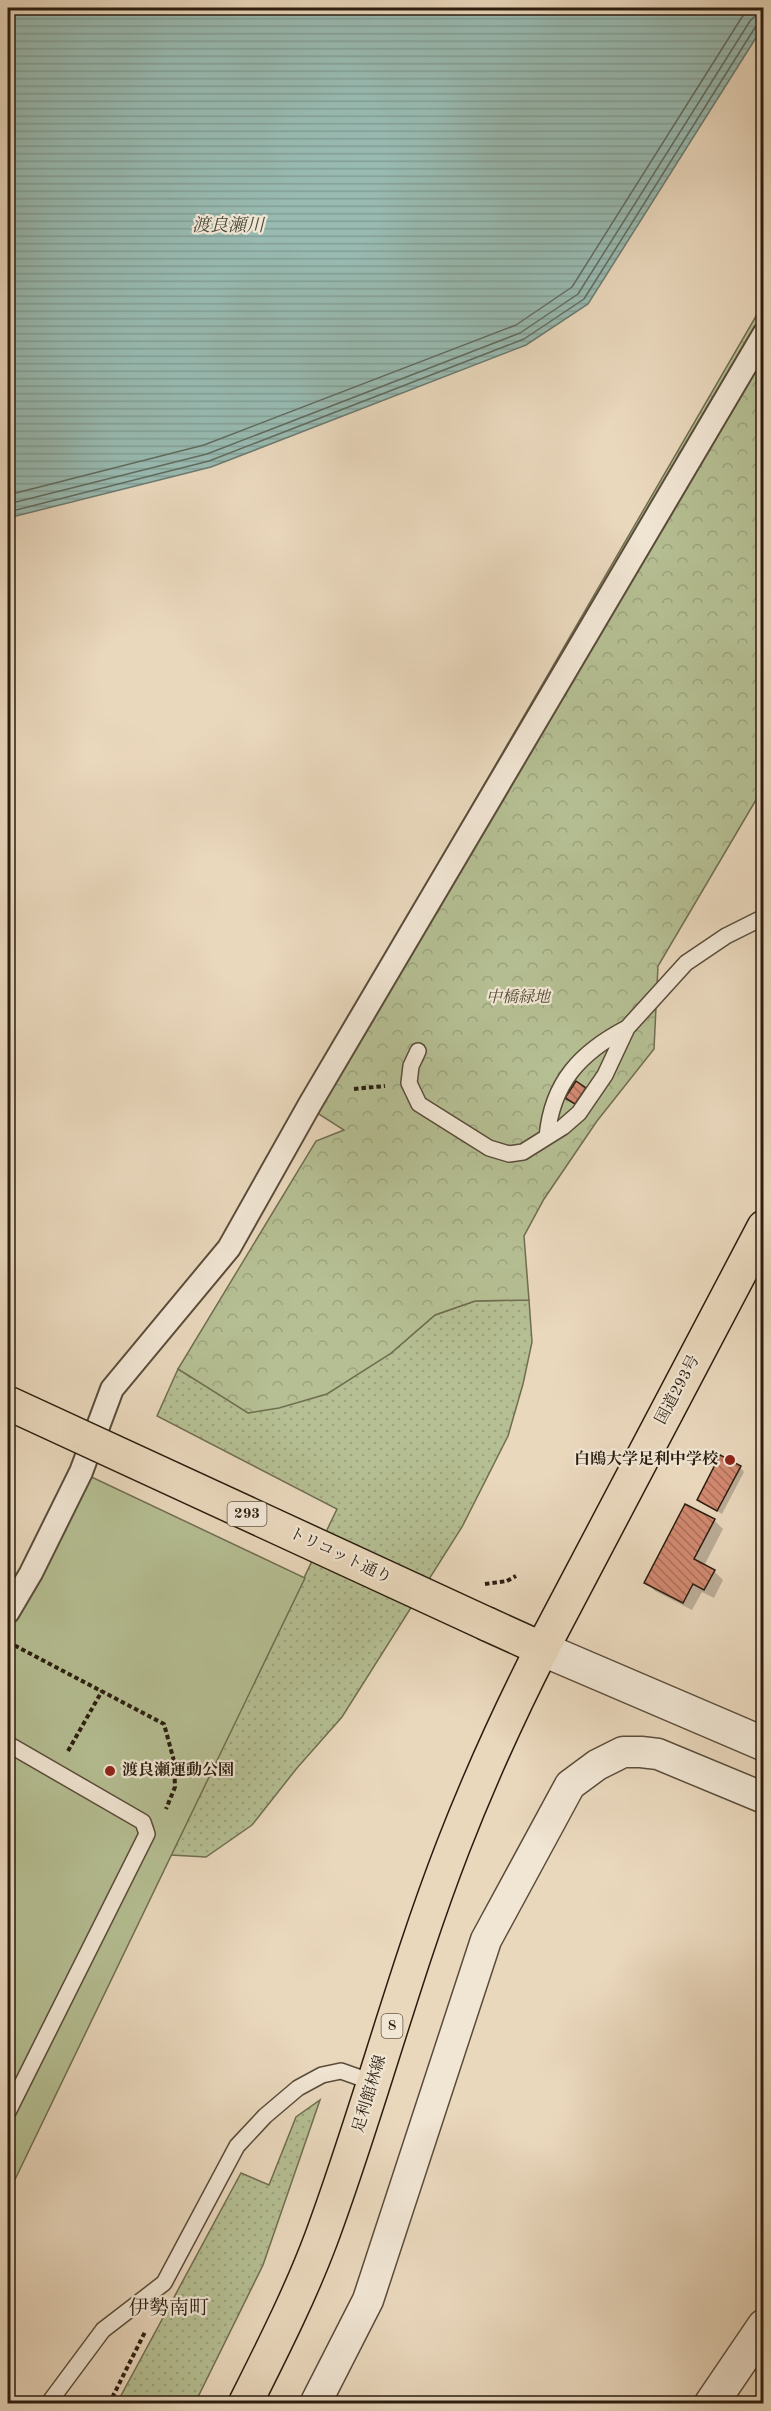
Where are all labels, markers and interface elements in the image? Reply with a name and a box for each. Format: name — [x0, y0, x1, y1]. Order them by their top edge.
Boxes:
water label: 渡良瀬川 — [192, 215, 266, 235]
park label: 中橋緑地 — [486, 988, 552, 1006]
street label: 国道293号 — [651, 1352, 703, 1427]
place label: 白鴎大学足利中学校 — [574, 1450, 719, 1468]
marker: 白鴎大学足利中学校 — [723, 1453, 737, 1467]
road number: 293 — [228, 1502, 266, 1526]
street label: トリコット通り — [286, 1523, 395, 1587]
place label: 渡良瀬運動公園 — [122, 1761, 234, 1779]
marker: 渡良瀬運動公園 — [103, 1764, 117, 1778]
road number: 8 — [382, 2014, 402, 2038]
street label: 足利館林線 — [349, 2053, 389, 2135]
district label: 伊勢南町 — [129, 2297, 209, 2319]

